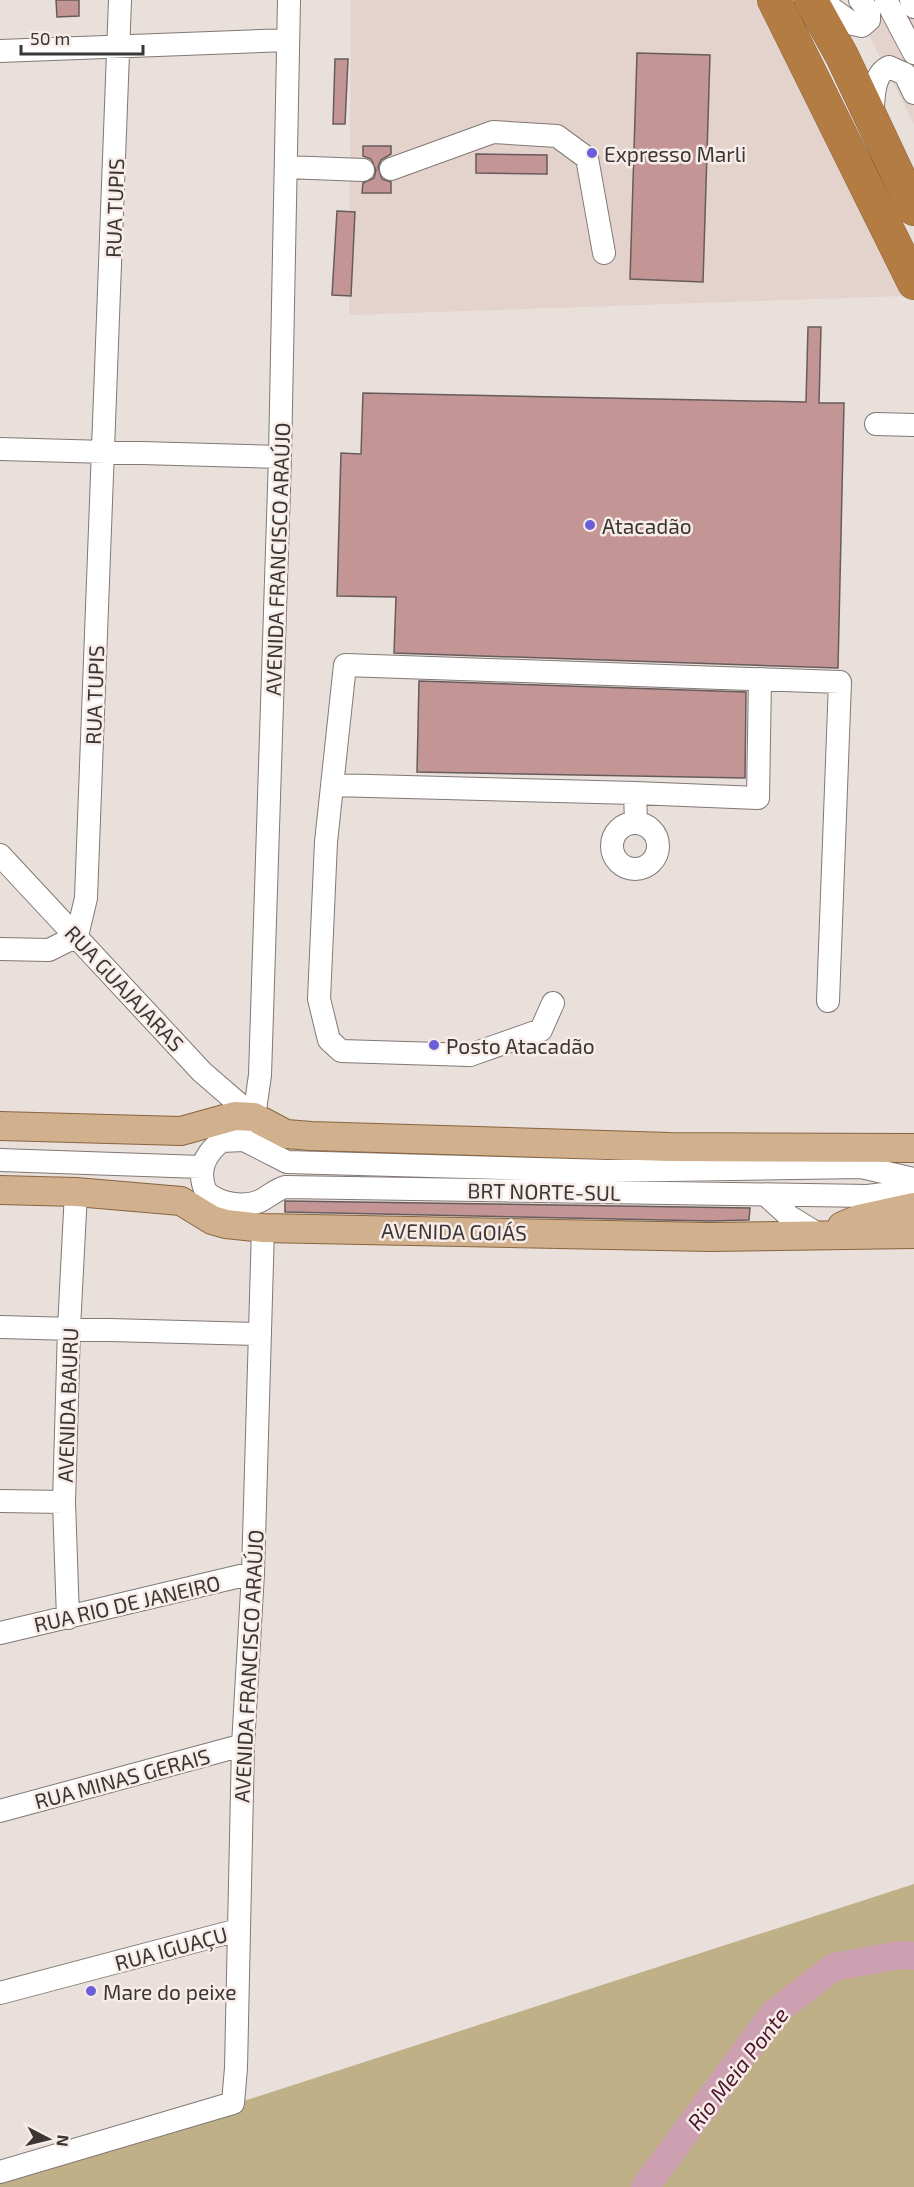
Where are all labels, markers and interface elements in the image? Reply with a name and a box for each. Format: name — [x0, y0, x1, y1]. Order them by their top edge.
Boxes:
scale bar — [21, 18, 142, 56]
text: 50 m — [30, 27, 70, 49]
place label: Expresso Marli — [604, 141, 746, 166]
marker: Expresso Marli — [585, 146, 599, 160]
street label: RUA TUPIS — [100, 158, 128, 258]
street label: AVENIDA FRANCISCO ARAÚJO — [260, 422, 294, 696]
place label: Atacadão — [602, 513, 692, 538]
marker: Atacadão — [583, 518, 597, 532]
street label: RUA TUPIS — [80, 645, 108, 745]
street label: RUA GUAJAJARAS — [60, 920, 190, 1056]
place label: Posto Atacadão — [446, 1033, 595, 1058]
marker: Posto Atacadão — [427, 1038, 441, 1052]
street label: BRT NORTE-SUL — [467, 1177, 621, 1205]
street label: AVENIDA GOIÁS — [381, 1217, 527, 1245]
street label: AVENIDA BAURU — [52, 1327, 82, 1483]
street label: AVENIDA FRANCISCO ARAÚJO — [228, 1529, 268, 1803]
street label: RUA RIO DE JANEIRO — [31, 1569, 223, 1637]
street label: RUA MINAS GERAIS — [32, 1743, 212, 1813]
street label: RUA IGUAÇU — [112, 1921, 231, 1977]
place label: Mare do peixe — [103, 1979, 237, 2004]
marker: Mare do peixe — [84, 1984, 98, 1998]
water label: Rio Meia Ponte — [681, 2001, 793, 2135]
north arrow — [18, 2109, 78, 2169]
text: N — [53, 2134, 74, 2148]

